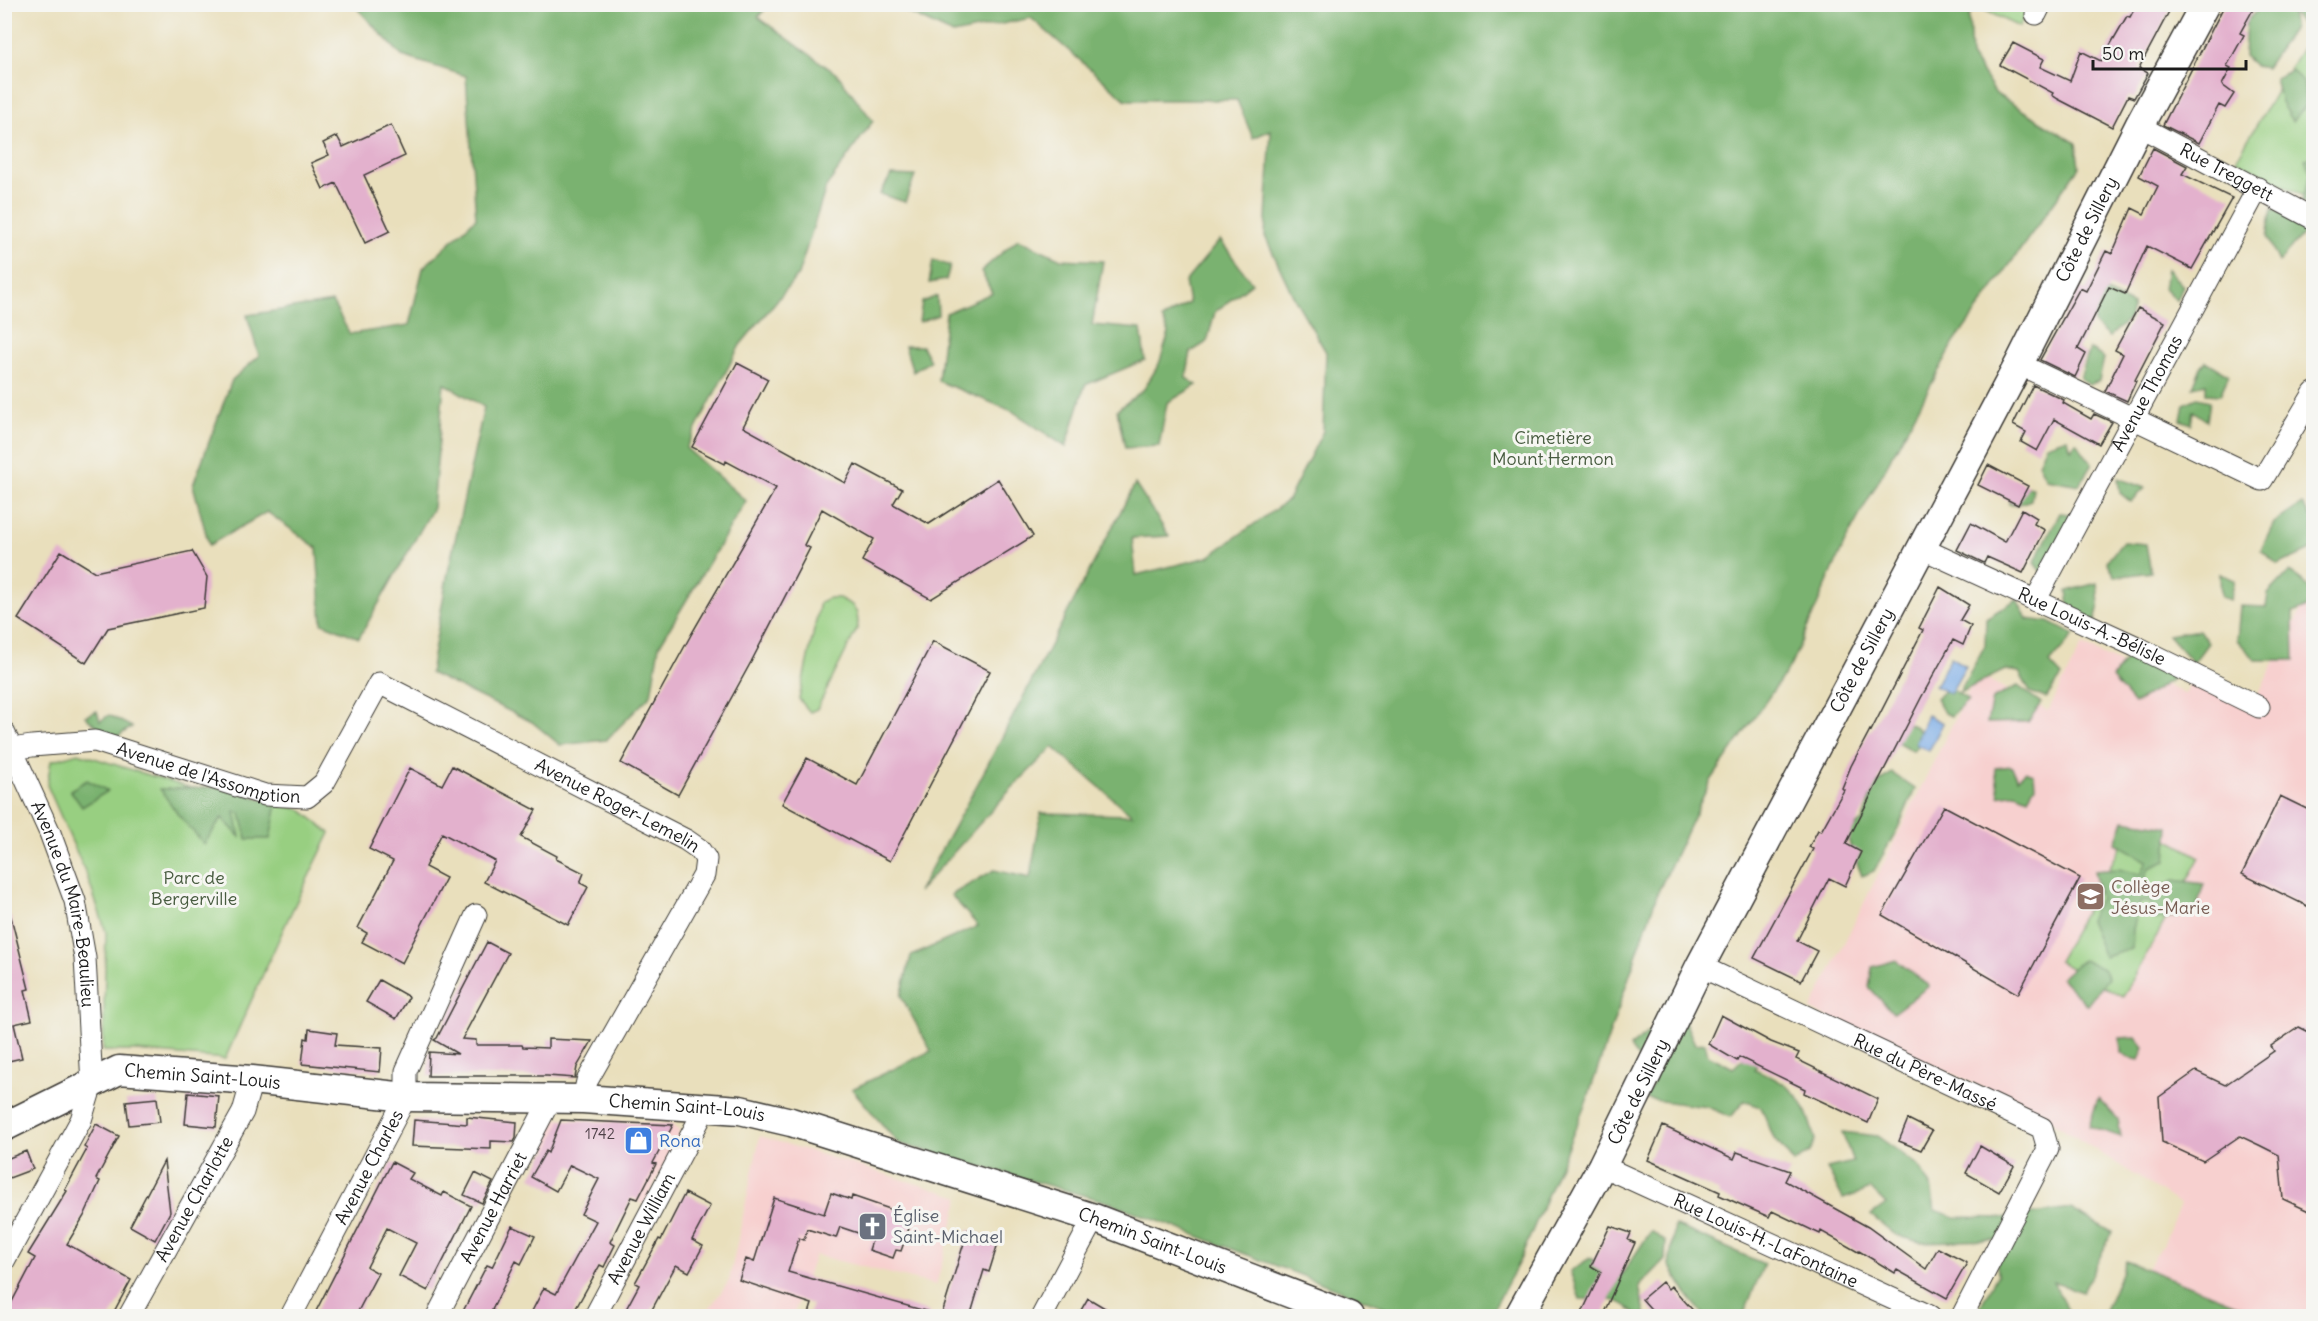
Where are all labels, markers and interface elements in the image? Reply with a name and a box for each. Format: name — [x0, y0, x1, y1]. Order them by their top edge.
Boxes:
scale bar — [2093, 33, 2246, 71]
text: 50 m — [2102, 42, 2144, 65]
street label: Rue Treggett — [2176, 138, 2277, 206]
street label: Côte de Sillery — [2050, 173, 2123, 286]
street label: Avenue Thomas — [2106, 331, 2187, 455]
park label: Cimetière Mount Hermon — [1492, 426, 1614, 470]
street label: Rue Louis-A.-Bélisle — [2014, 582, 2170, 670]
street label: Côte de Sillery — [1824, 604, 1899, 717]
street label: Avenue de l'Assomption — [114, 737, 301, 808]
street label: Avenue Roger-Lemelin — [531, 753, 705, 857]
street label: Avenue du Maire-Beaulieu — [26, 797, 100, 1008]
park label: Parc de Bergerville — [151, 866, 237, 910]
place label: Collège Jésus-Marie — [2111, 875, 2210, 919]
school or university icon: Collège Jésus-Marie — [2074, 881, 2106, 913]
street label: Rue du Père-Massé — [1850, 1028, 2001, 1116]
street label: Côte de Sillery — [1602, 1035, 1674, 1149]
street label: Chemin Saint-Louis — [123, 1058, 282, 1094]
street label: Chemin Saint-Louis — [608, 1089, 768, 1127]
street label: Avenue Charles — [329, 1106, 408, 1228]
house number: 1742 — [585, 1124, 615, 1143]
shop icon: Rona — [622, 1125, 654, 1157]
place label: Rona — [659, 1129, 701, 1152]
street label: Avenue Charlotte — [150, 1132, 238, 1266]
street label: Avenue Harriet — [455, 1148, 532, 1267]
street label: Avenue William — [602, 1168, 680, 1288]
street label: Rue Louis-H.-LaFontaine — [1670, 1188, 1862, 1293]
street label: Chemin Saint-Louis — [1076, 1202, 1230, 1279]
place label: Église Saint-Michael — [893, 1204, 1003, 1248]
church icon: Église Saint-Michael — [856, 1210, 888, 1242]

